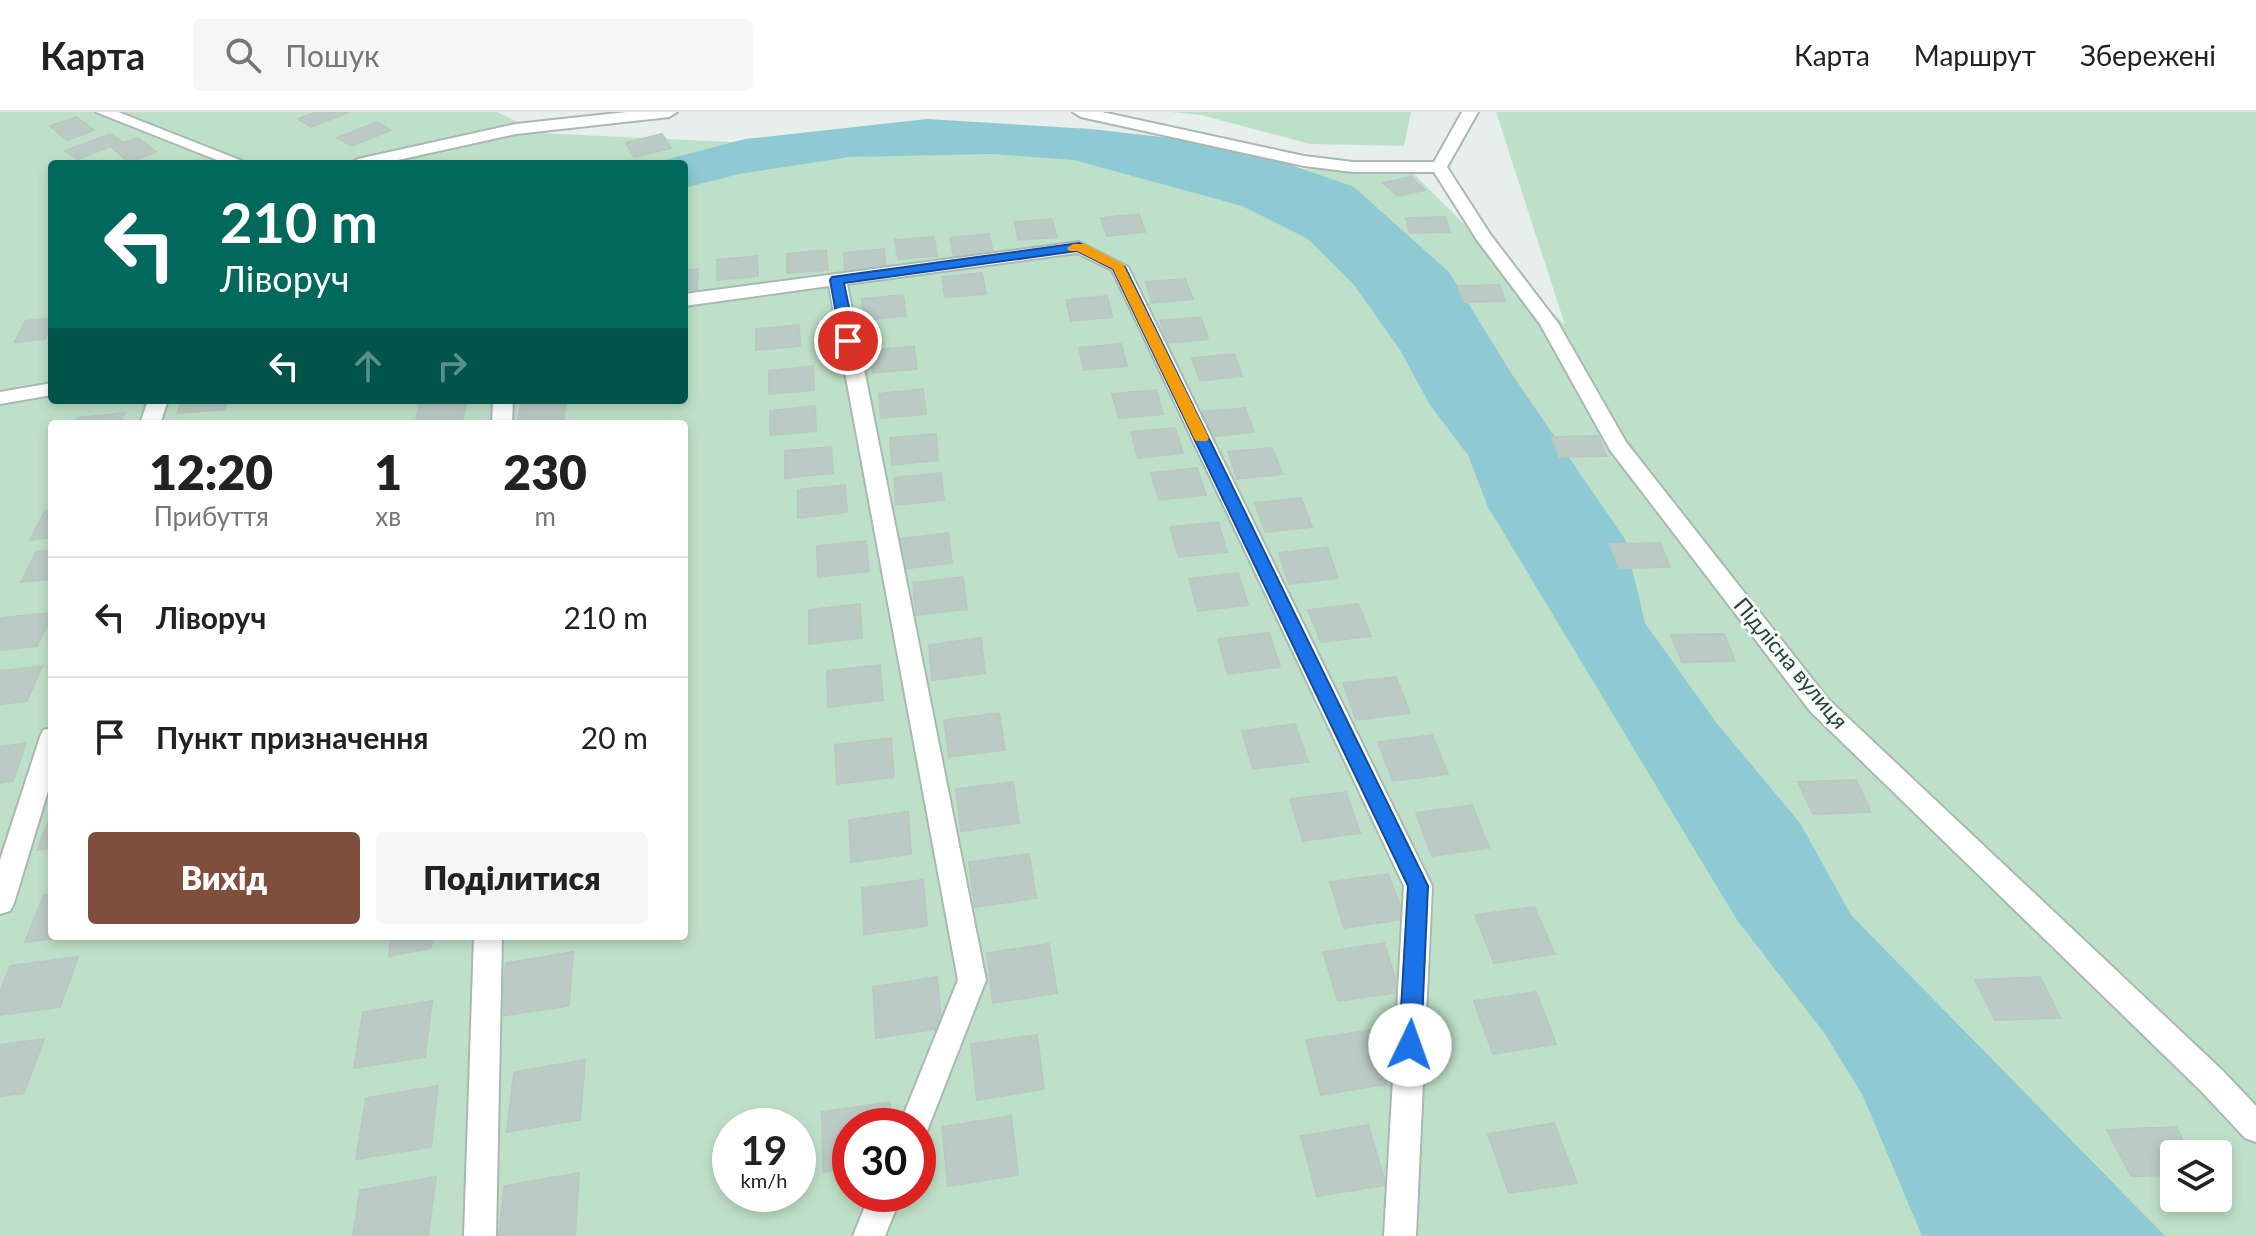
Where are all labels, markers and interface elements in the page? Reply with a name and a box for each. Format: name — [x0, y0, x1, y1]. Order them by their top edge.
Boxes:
search box — [193, 19, 753, 91]
text: Карта — [40, 32, 145, 78]
icon: search — [221, 33, 265, 77]
text: Пошук — [285, 37, 380, 73]
text: Карта — [1794, 38, 1870, 72]
text: Маршрут — [1914, 38, 2036, 72]
text: Збережені — [2080, 38, 2216, 72]
text: 210 m — [220, 188, 378, 255]
icon: left — [88, 192, 192, 296]
text: Ліворуч — [220, 256, 350, 300]
pin — [814, 307, 882, 375]
icon: arrive — [826, 319, 870, 363]
icon: left — [262, 344, 306, 388]
icon: ahead — [346, 344, 390, 388]
icon: right — [430, 344, 474, 388]
text: 12:20 — [149, 443, 273, 500]
text: 1 — [374, 443, 402, 500]
text: 230 — [503, 443, 587, 500]
text: Прибуття — [154, 500, 269, 532]
text: хв — [375, 500, 401, 532]
text: m — [534, 500, 556, 532]
street label: Підлісна вулиця — [1729, 592, 1854, 734]
icon: left — [88, 595, 132, 639]
text: Ліворуч — [156, 599, 266, 635]
text: 210 m — [563, 599, 648, 635]
icon: arrive — [88, 715, 132, 759]
text: Пункт призначення — [156, 719, 429, 755]
text: 20 m — [581, 719, 648, 755]
button: Вихід — [88, 832, 360, 924]
button: Поділитися — [376, 832, 648, 924]
position arrow — [1368, 1003, 1452, 1087]
speed limit sign: 30 — [832, 1108, 936, 1212]
text: 19 — [741, 1126, 787, 1174]
map controls — [2160, 1140, 2232, 1212]
button: layers — [2160, 1140, 2232, 1212]
text: km/h — [741, 1168, 787, 1192]

